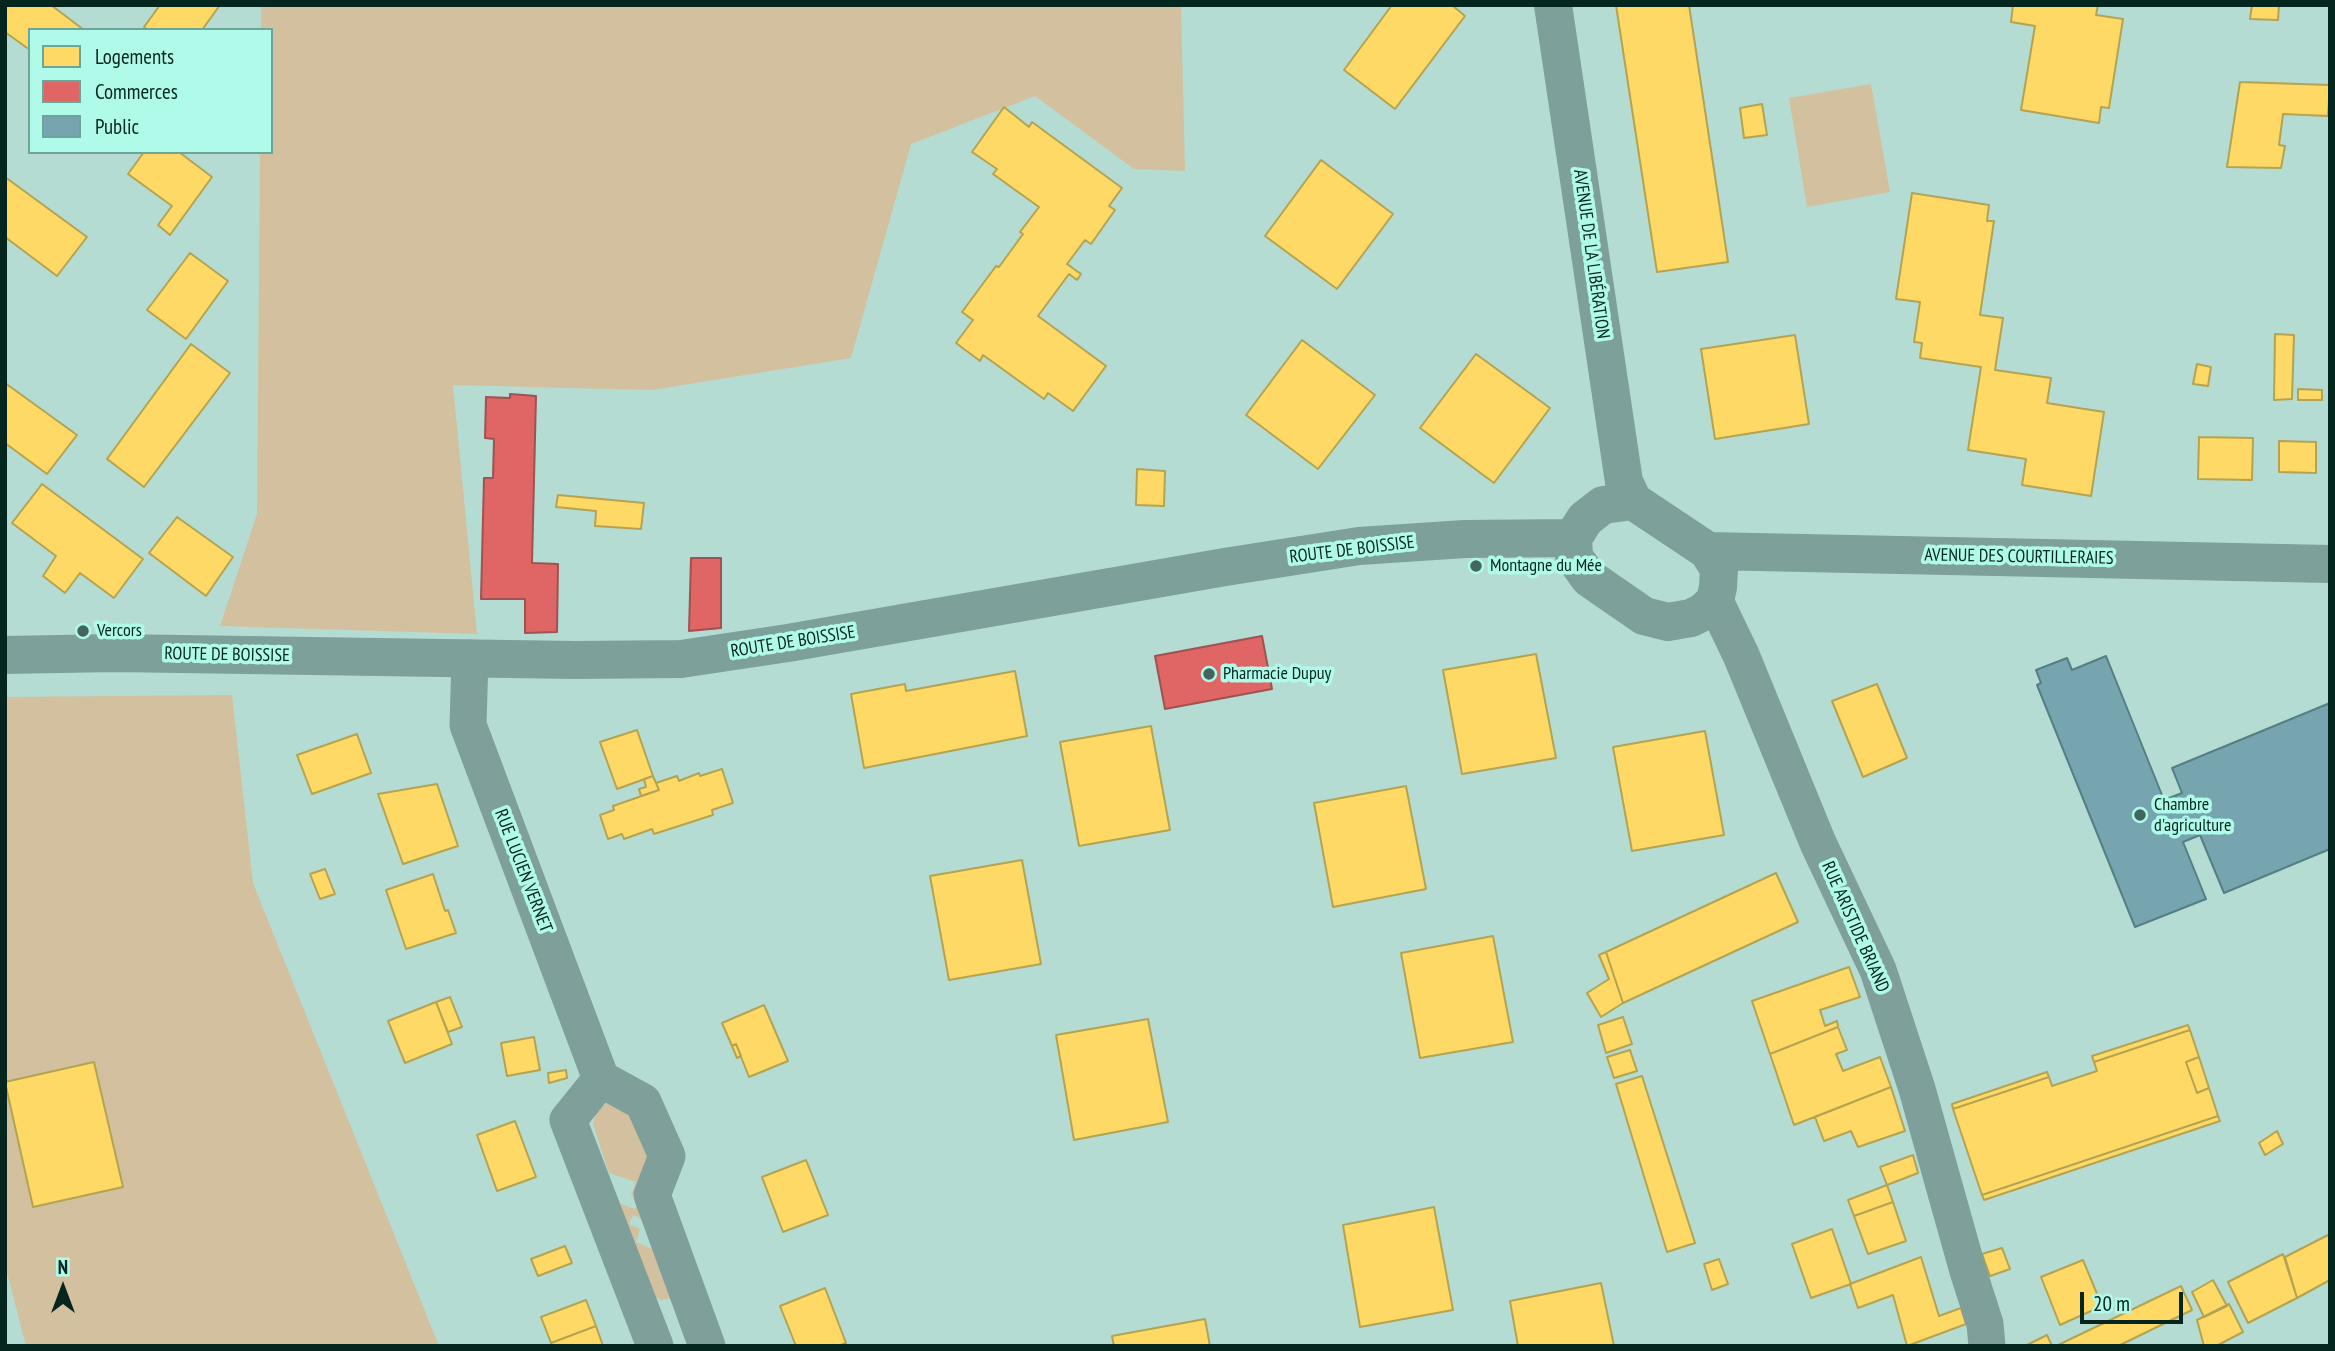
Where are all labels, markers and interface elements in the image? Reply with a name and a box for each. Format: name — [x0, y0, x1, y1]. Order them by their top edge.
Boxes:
legend — [28, 28, 273, 154]
text: Logements — [95, 43, 174, 70]
text: Commerces — [95, 78, 178, 105]
text: Public — [95, 113, 139, 140]
street label: AVENUE DE LA LIBÉRATION — [1568, 168, 1614, 340]
street label: ROUTE DE BOISSISE — [1288, 532, 1416, 568]
street label: AVENUE DES COURTILLERAIES — [1924, 545, 2114, 569]
place label: Montagne du Mée — [1490, 555, 1602, 577]
marker: Montagne du Mée — [1468, 558, 1484, 574]
place label: Vercors — [97, 620, 142, 642]
street label: ROUTE DE BOISSISE — [729, 622, 857, 662]
marker: Vercors — [75, 623, 91, 639]
street label: ROUTE DE BOISSISE — [164, 643, 290, 667]
place label: Pharmacie Dupuy — [1223, 663, 1331, 685]
marker: Pharmacie Dupuy — [1201, 666, 1217, 682]
place label: Chambre d'agriculture — [2154, 794, 2231, 836]
street label: RUE LUCIEN VERNET — [490, 806, 556, 936]
marker: Chambre d'agriculture — [2132, 807, 2148, 823]
street label: RUE ARISTIDE BRIAND — [1817, 858, 1893, 996]
north arrow — [28, 1253, 98, 1323]
text: N — [58, 1255, 68, 1279]
scale bar — [2083, 1278, 2186, 1322]
text: 20 m — [2093, 1290, 2130, 1317]

